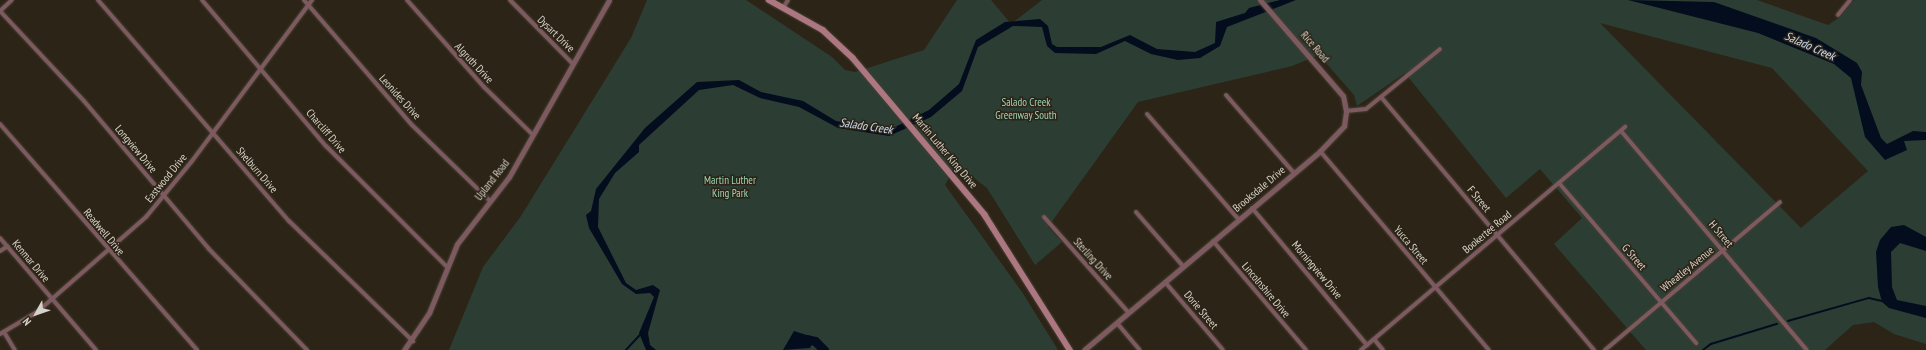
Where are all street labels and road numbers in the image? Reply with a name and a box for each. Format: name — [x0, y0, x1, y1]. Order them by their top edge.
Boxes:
street label: Dysart Drive — [535, 13, 577, 55]
street label: Rice Road — [1298, 29, 1332, 65]
street label: Algruth Drive — [452, 40, 496, 86]
street label: Leonides Drive — [376, 72, 424, 122]
street label: Charcliff Drive — [303, 106, 349, 156]
street label: Martin Luther King Drive — [910, 111, 980, 191]
street label: Longview Drive — [112, 122, 160, 176]
street label: Shelburn Drive — [234, 144, 280, 196]
street label: Eastwood Drive — [142, 151, 190, 205]
street label: Upland Road — [472, 157, 512, 203]
street label: Brooksdale Drive — [1230, 163, 1288, 215]
street label: F Street — [1464, 183, 1494, 215]
street label: Readwell Drive — [81, 206, 127, 258]
street label: Bookertee Road — [1460, 208, 1514, 256]
street label: H Street — [1706, 218, 1736, 250]
street label: Yucca Street — [1391, 223, 1431, 267]
street label: Sterling Drive — [1071, 235, 1115, 283]
street label: Kenmar Drive — [9, 237, 53, 285]
street label: Morningview Drive — [1289, 238, 1345, 302]
street label: G Street — [1619, 241, 1649, 273]
street label: Wheatley Avenue — [1657, 243, 1717, 295]
street label: Lincolnshire Drive — [1239, 260, 1293, 320]
street label: Dorie Street — [1181, 288, 1221, 332]

